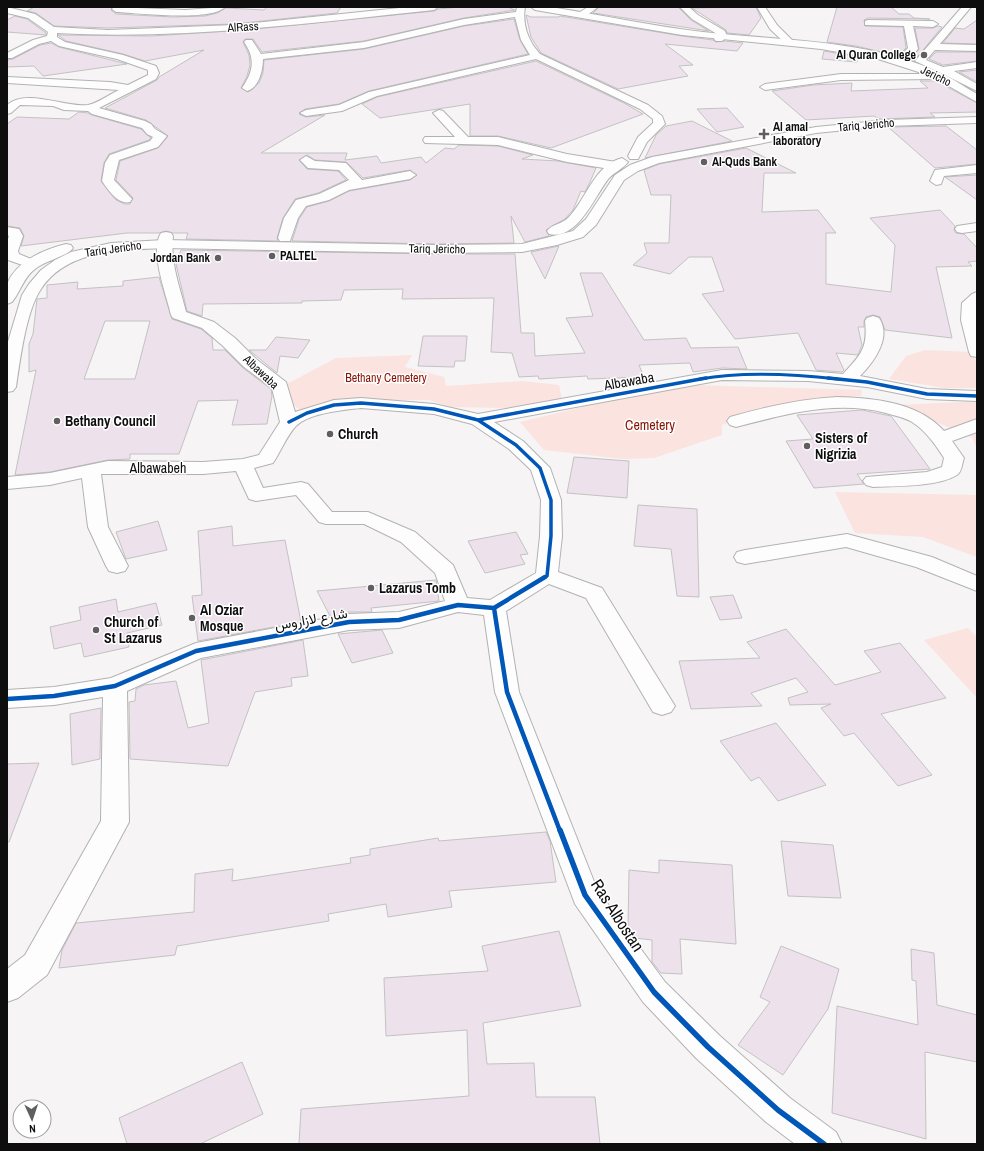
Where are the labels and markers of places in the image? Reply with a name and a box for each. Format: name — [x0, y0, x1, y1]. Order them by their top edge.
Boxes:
place label: Al Quran College — [836, 47, 917, 63]
marker: Al Quran College — [919, 50, 929, 60]
place label: Al amal laboratory — [773, 119, 822, 149]
marker: Al amal laboratory — [758, 128, 770, 140]
place label: Al-Quds Bank — [712, 154, 778, 170]
marker: Al-Quds Bank — [699, 157, 709, 167]
place label: PALTEL — [280, 248, 317, 264]
place label: Jordan Bank — [150, 250, 211, 266]
marker: PALTEL — [267, 251, 277, 261]
marker: Jordan Bank — [213, 253, 223, 263]
place label: Bethany Council — [65, 412, 156, 430]
marker: Bethany Council — [52, 416, 62, 426]
place label: Church — [338, 425, 378, 443]
marker: Church — [325, 429, 335, 439]
place label: Sisters of Nigrizia — [815, 429, 867, 463]
marker: Sisters of Nigrizia — [802, 441, 812, 451]
place label: Lazarus Tomb — [379, 579, 456, 597]
marker: Lazarus Tomb — [366, 583, 376, 593]
place label: Al Oziar Mosque — [200, 601, 244, 635]
place label: Church of St Lazarus — [104, 613, 162, 647]
marker: Al Oziar Mosque — [187, 613, 197, 623]
marker: Church of St Lazarus — [91, 625, 101, 635]

